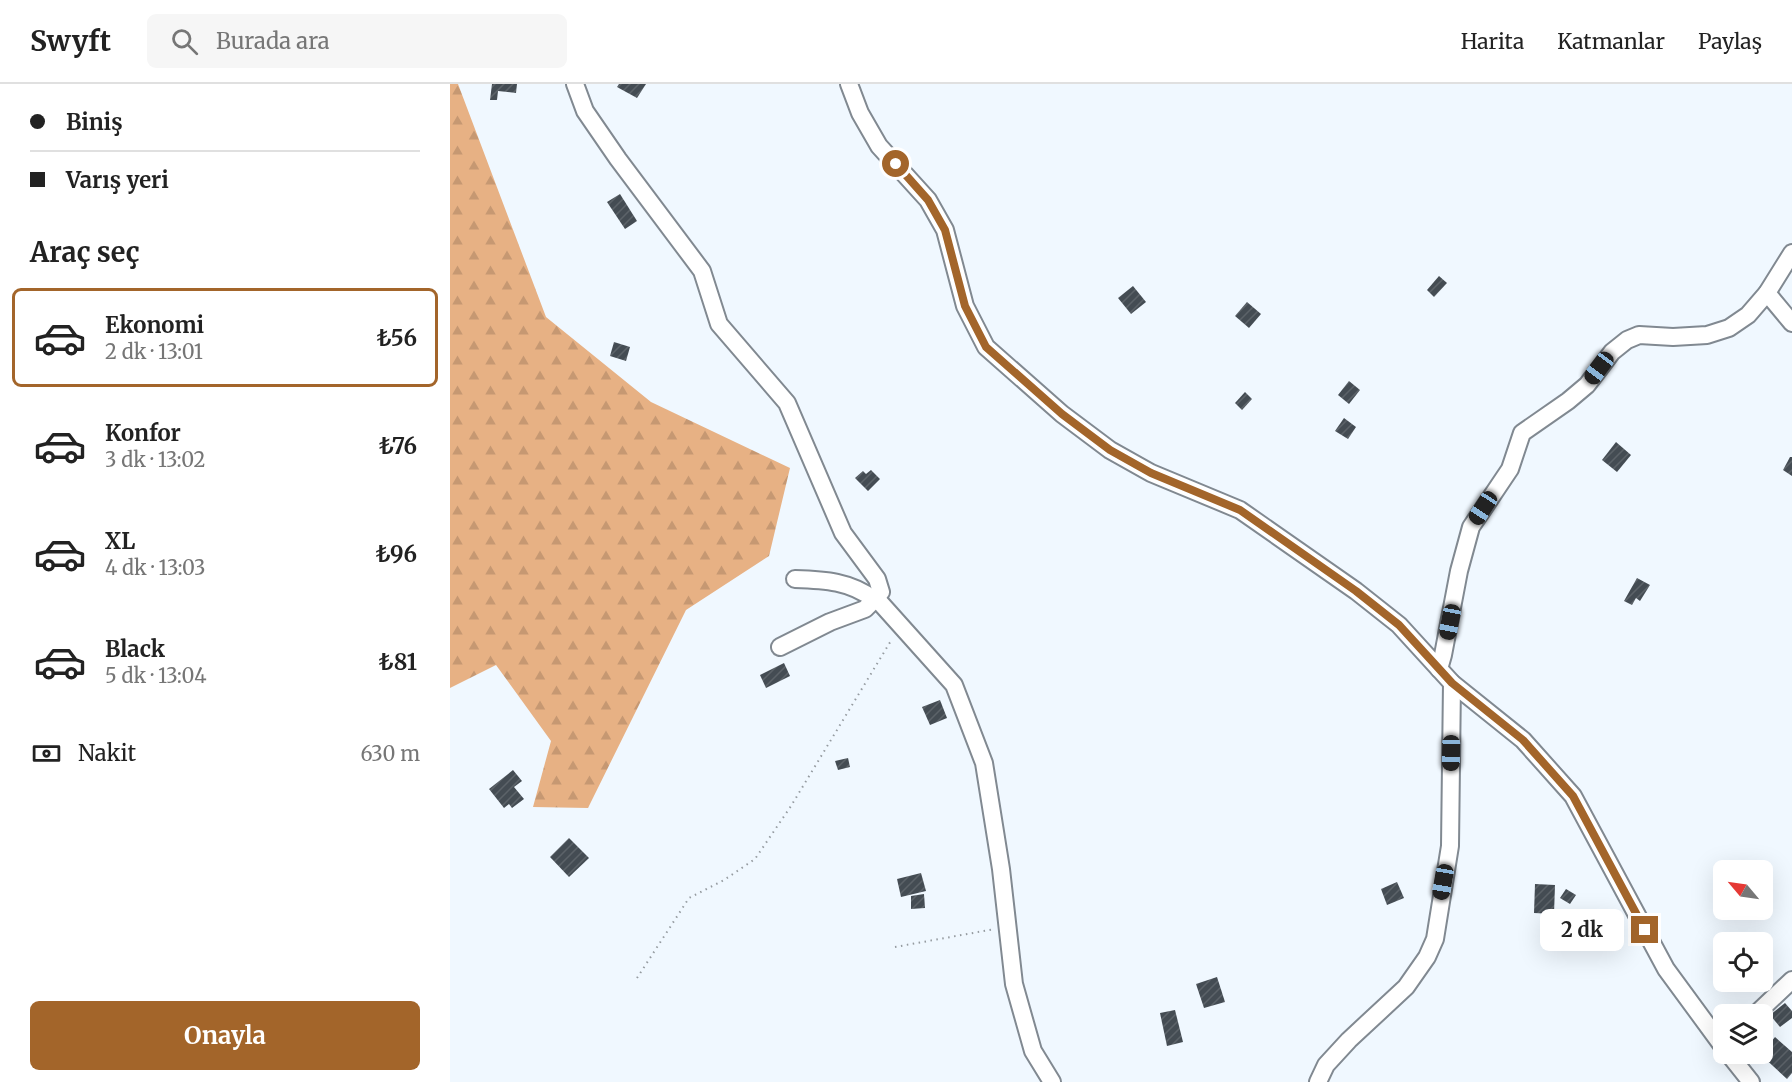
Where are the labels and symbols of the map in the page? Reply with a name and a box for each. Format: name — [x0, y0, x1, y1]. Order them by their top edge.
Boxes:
route start — [882, 150, 909, 177]
car — [1581, 348, 1617, 388]
car — [1466, 488, 1500, 528]
car — [1438, 603, 1462, 641]
car — [1442, 735, 1460, 771]
north arrow — [1713, 860, 1773, 920]
car — [1431, 863, 1455, 901]
callout: 2 dk — [1540, 909, 1624, 951]
route end — [1631, 916, 1658, 943]

